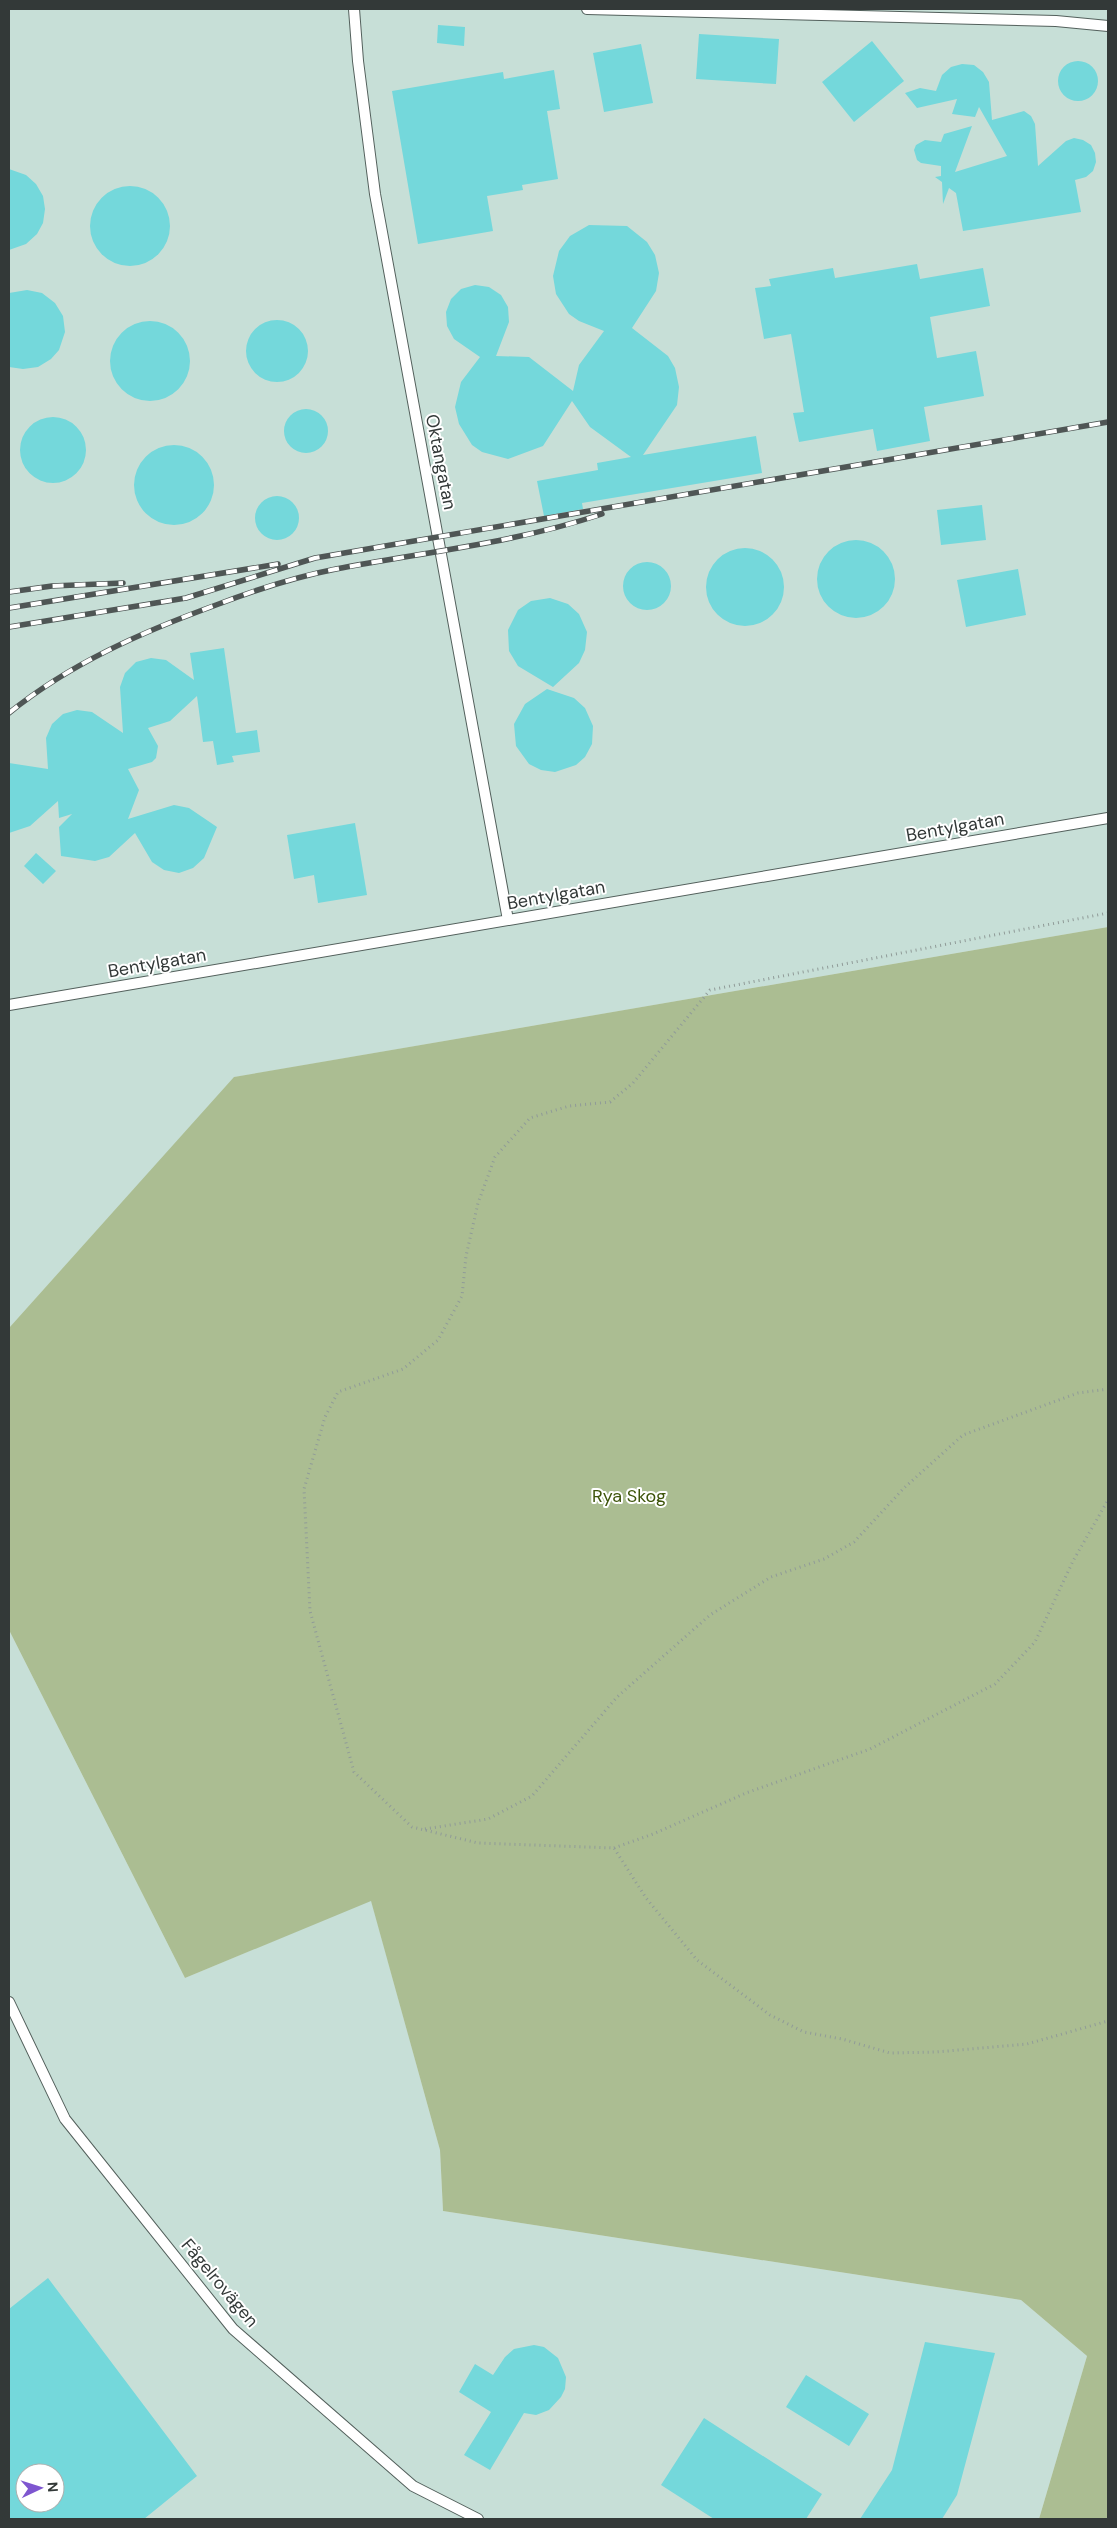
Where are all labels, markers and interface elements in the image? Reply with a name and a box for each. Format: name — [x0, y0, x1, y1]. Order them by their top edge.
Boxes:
street label: Oktangatan — [420, 412, 462, 512]
street label: Bentylgatan — [904, 807, 1006, 847]
street label: Bentylgatan — [505, 875, 607, 915]
street label: Bentylgatan — [106, 943, 208, 983]
park label: Rya Skog — [592, 1484, 666, 1508]
street label: Fågelrovägen — [176, 2234, 264, 2332]
north arrow — [15, 2463, 65, 2513]
text: N — [44, 2481, 62, 2493]

